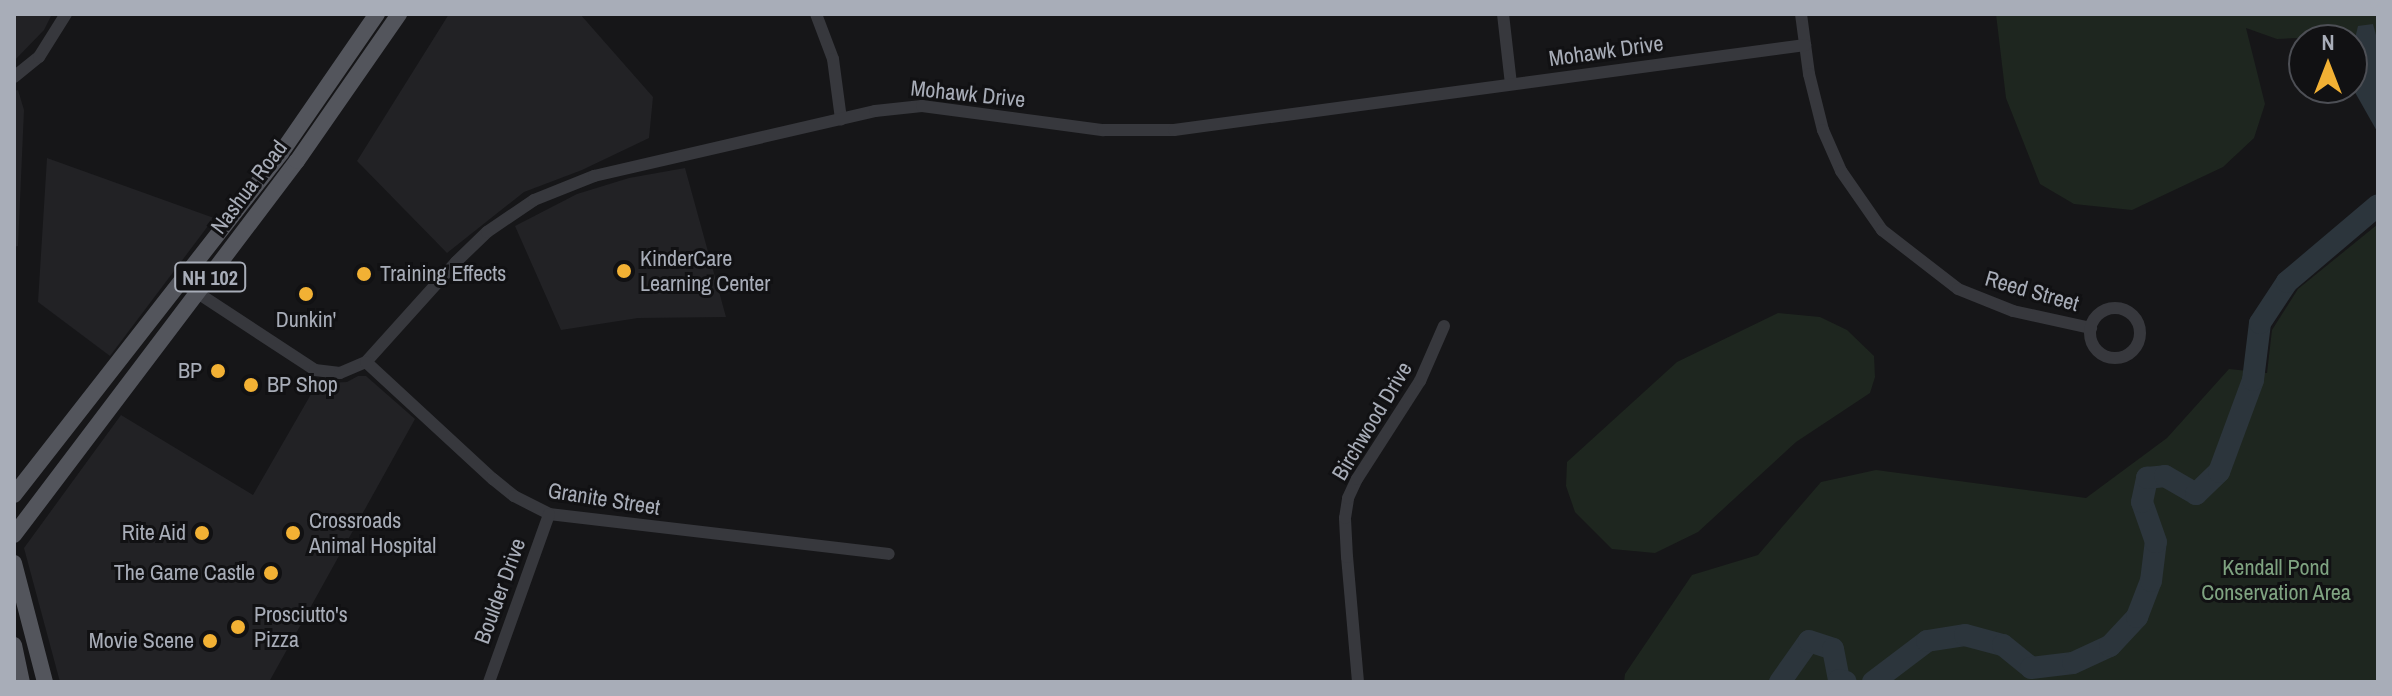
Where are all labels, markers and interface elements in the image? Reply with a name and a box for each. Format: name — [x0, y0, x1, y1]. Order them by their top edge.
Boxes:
north arrow — [2288, 24, 2368, 104]
text: N — [2321, 27, 2335, 57]
street label: Mohawk Drive — [1547, 30, 1665, 72]
street label: Mohawk Drive — [909, 75, 1027, 113]
street label: Nashua Road — [205, 135, 293, 239]
place label: KinderCare Learning Center — [640, 245, 770, 296]
road number: NH 102 — [174, 261, 246, 293]
place label: Training Effects — [380, 261, 506, 287]
marker: KinderCare Learning Center — [615, 262, 633, 280]
marker: Training Effects — [355, 265, 373, 283]
street label: Reed Street — [1982, 265, 2082, 317]
marker: Dunkin' — [297, 285, 315, 303]
place label: Dunkin' — [276, 307, 336, 333]
street label: Birchwood Drive — [1326, 357, 1418, 485]
place label: BP — [178, 358, 202, 384]
marker: BP — [209, 362, 227, 380]
place label: BP Shop — [267, 372, 338, 398]
marker: BP Shop — [242, 376, 260, 394]
street label: Granite Street — [546, 477, 662, 521]
place label: Crossroads Animal Hospital — [309, 507, 436, 558]
place label: Rite Aid — [121, 520, 186, 546]
marker: Rite Aid — [193, 524, 211, 542]
marker: Crossroads Animal Hospital — [284, 524, 302, 542]
street label: Boulder Drive — [469, 535, 531, 647]
park label: Kendall Pond Conservation Area — [2201, 554, 2351, 606]
place label: The Game Castle — [114, 560, 255, 586]
marker: The Game Castle — [262, 564, 280, 582]
place label: Prosciutto's Pizza — [254, 601, 348, 652]
marker: Prosciutto's Pizza — [229, 618, 247, 636]
place label: Movie Scene — [89, 628, 194, 654]
marker: Movie Scene — [201, 632, 219, 650]

